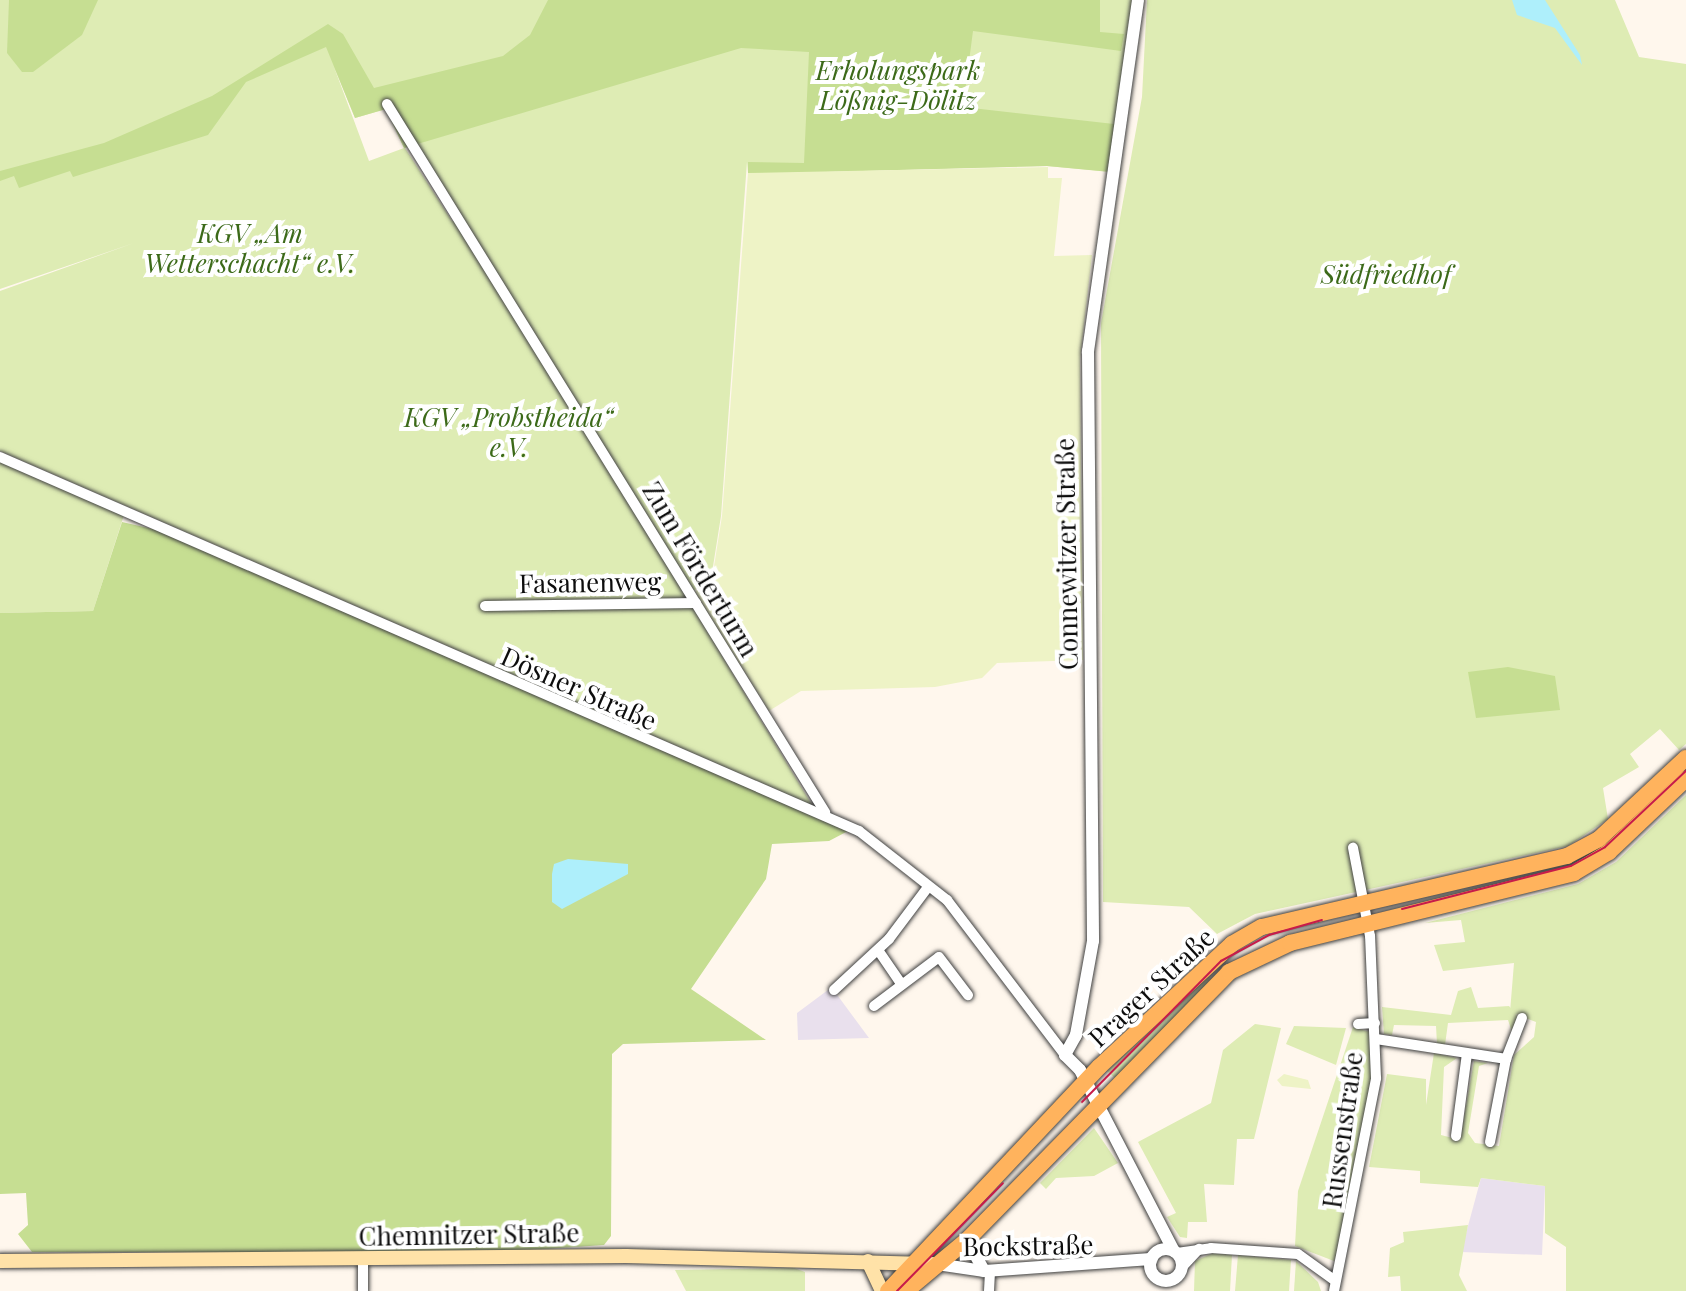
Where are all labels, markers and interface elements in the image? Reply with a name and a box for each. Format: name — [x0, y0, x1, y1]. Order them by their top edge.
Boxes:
park label: Erholungspark Lößnig-Dölitz — [816, 54, 980, 116]
park label: KGV „Am Wetterschacht“ e.V. — [145, 217, 355, 278]
park label: Südfriedhof — [1321, 258, 1451, 290]
park label: KGV „Probstheida“ e.V. — [404, 401, 614, 462]
street label: Connewitzer Straße — [1048, 437, 1084, 671]
street label: Zum Förderturm — [637, 476, 765, 662]
street label: Fasanenweg — [518, 565, 662, 599]
street label: Dösner Straße — [496, 640, 662, 736]
street label: Prager Straße — [1082, 921, 1220, 1053]
street label: Russenstraße — [1316, 1050, 1368, 1210]
street label: Chemnitzer Straße — [358, 1216, 580, 1252]
street label: Bockstraße — [962, 1228, 1094, 1262]

